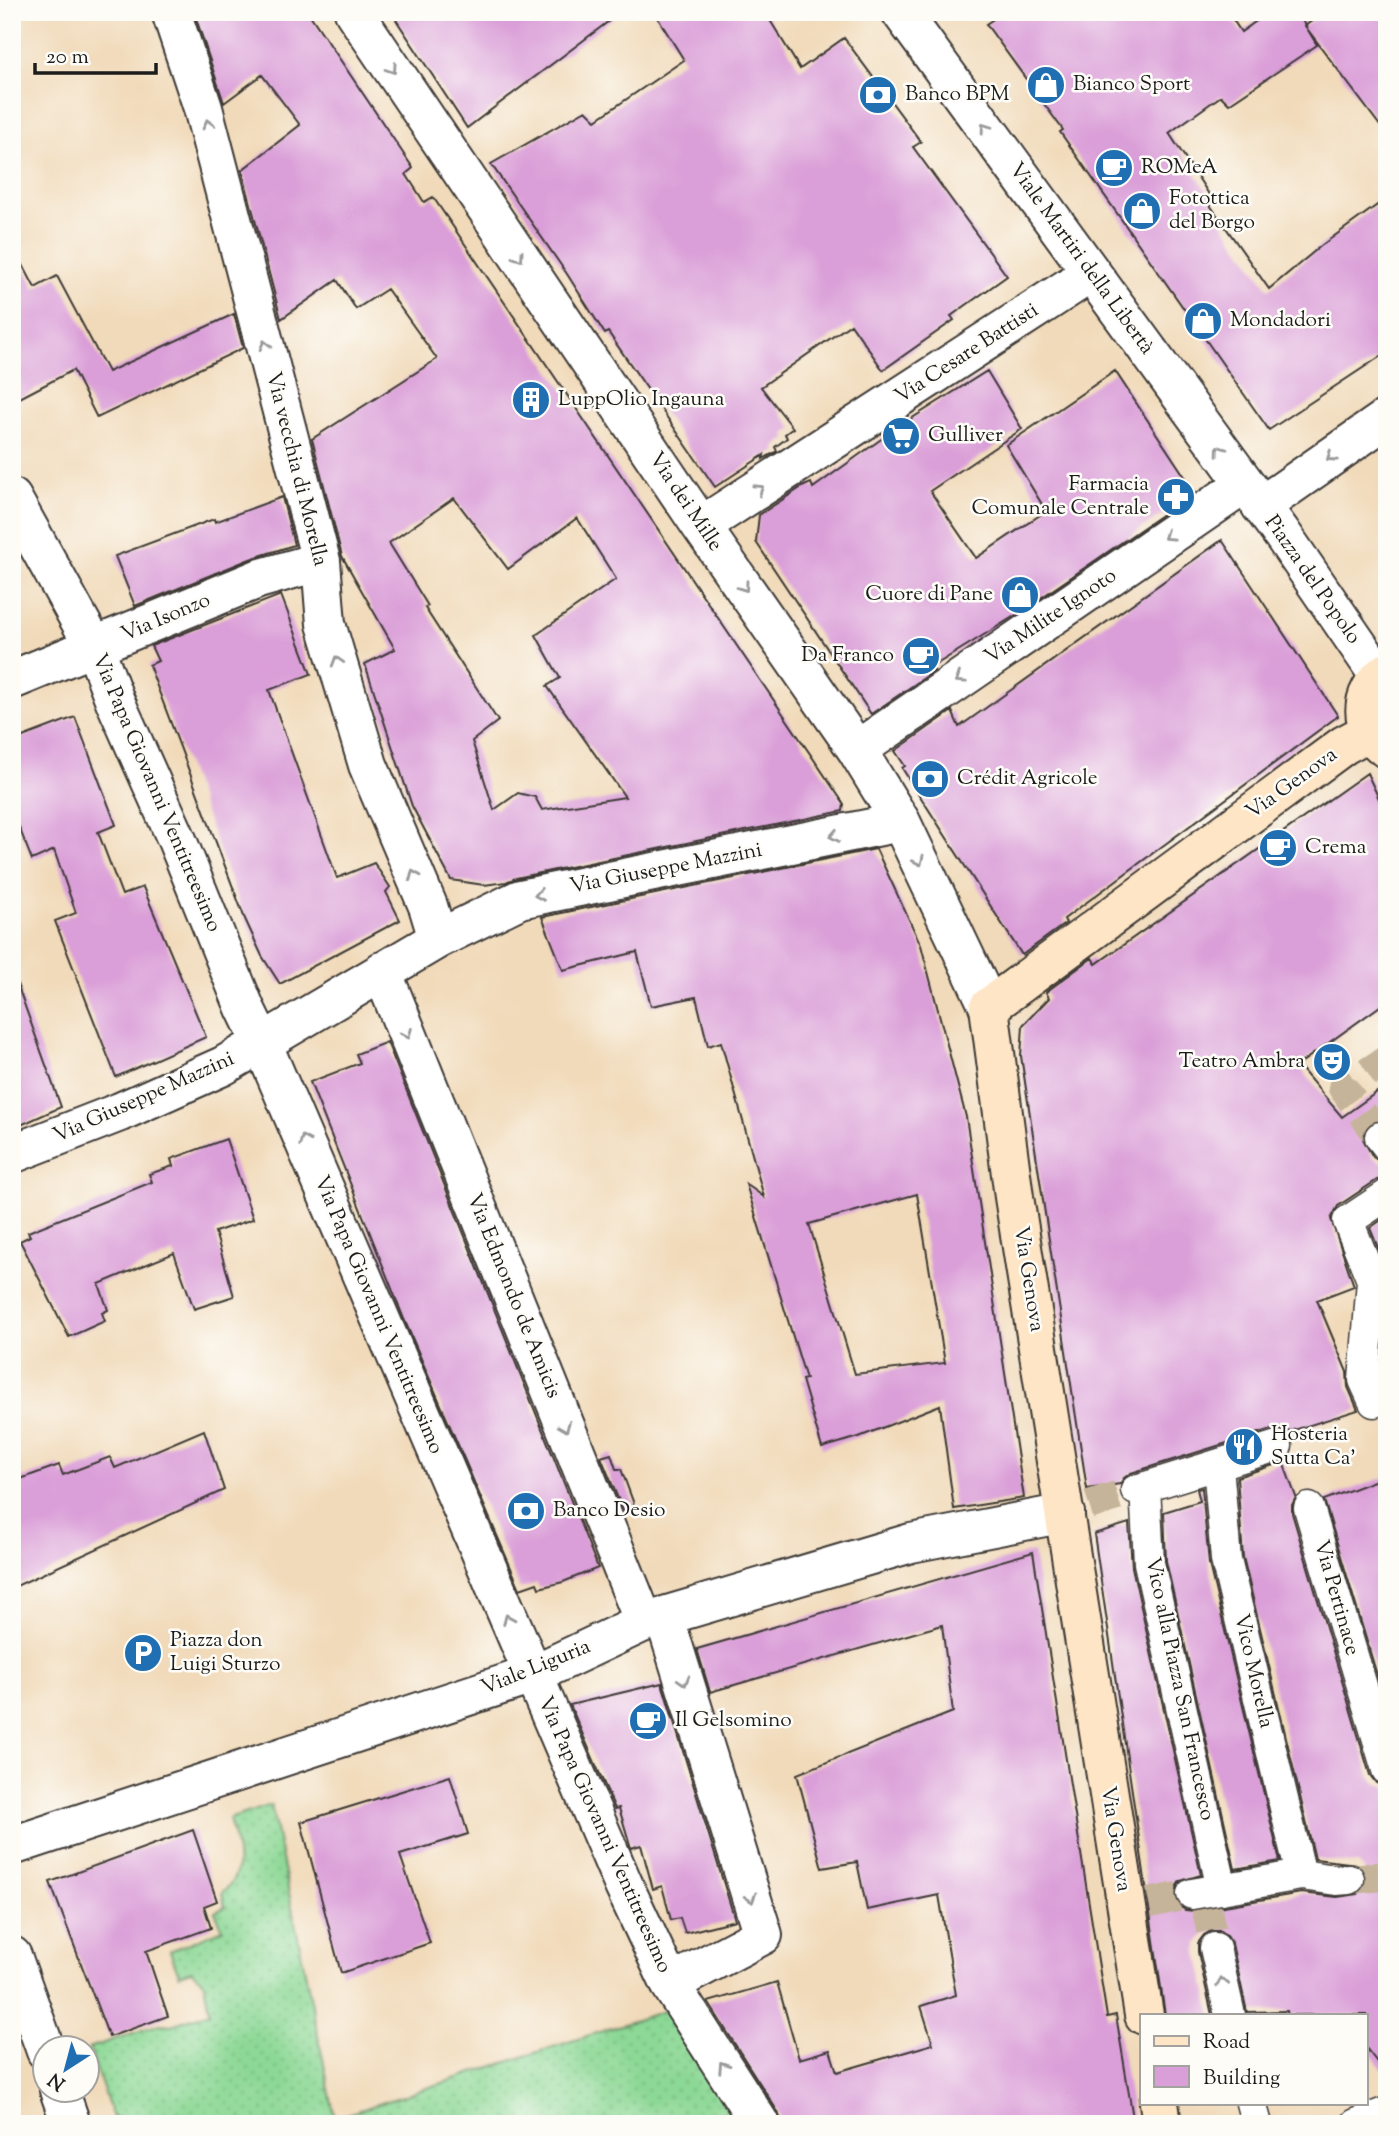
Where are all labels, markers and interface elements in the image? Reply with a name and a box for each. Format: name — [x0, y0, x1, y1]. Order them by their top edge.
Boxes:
scale bar — [35, 32, 156, 76]
text: 20 m — [46, 43, 89, 73]
one-way arrow — [384, 61, 396, 74]
shop icon: Bianco Sport — [1025, 64, 1067, 106]
place label: Bianco Sport — [1073, 70, 1190, 100]
bank icon: Banco BPM — [857, 74, 899, 116]
place label: Banco BPM — [905, 80, 1010, 110]
one-way arrow — [202, 119, 216, 131]
one-way arrow — [981, 123, 994, 136]
cafe icon: ROMeA — [1093, 147, 1135, 189]
place label: ROMeA — [1141, 153, 1218, 183]
street label: Viale Martiri della Libertà — [1001, 157, 1161, 361]
place label: Fotottica del Borgo — [1169, 184, 1255, 238]
shop icon: Fotottica del Borgo — [1121, 190, 1163, 232]
one-way arrow — [511, 249, 524, 262]
street label: Via Cesare Battisti — [889, 296, 1045, 412]
shop icon: Mondadori — [1182, 300, 1224, 342]
place label: Mondadori — [1230, 306, 1331, 336]
one-way arrow — [259, 339, 273, 351]
street label: Via vecchia di Morella — [257, 369, 335, 569]
building icon: LuppOlio Ingauna — [510, 379, 552, 421]
place label: LuppOlio Ingauna — [558, 385, 725, 415]
supermarket icon: Gulliver — [880, 415, 922, 457]
place label: Gulliver — [928, 421, 1003, 451]
street label: Via dei Mille — [641, 446, 729, 558]
one-way arrow — [1216, 446, 1228, 458]
one-way arrow — [1326, 449, 1339, 461]
place label: Farmacia Comunale Centrale — [971, 470, 1149, 524]
pharmacy icon: Farmacia Comunale Centrale — [1155, 476, 1197, 518]
one-way arrow — [751, 484, 764, 497]
street label: Piazza del Popolo — [1256, 509, 1368, 651]
one-way arrow — [1163, 528, 1176, 540]
street label: Via Milite Ignoto — [979, 562, 1123, 672]
shop icon: Cuore di Pane — [999, 574, 1041, 616]
one-way arrow — [736, 579, 748, 592]
place label: Cuore di Pane — [865, 580, 993, 610]
street label: Via Isonzo — [117, 586, 215, 650]
cafe icon: Da Franco — [900, 635, 942, 677]
place label: Da Franco — [801, 641, 894, 671]
street label: Via Papa Giovanni Ventitreesimo — [84, 649, 228, 937]
one-way arrow — [330, 655, 345, 667]
one-way arrow — [955, 671, 968, 683]
street label: Via Genova — [1240, 740, 1344, 827]
bank icon: Crédit Agricole — [909, 758, 951, 800]
place label: Crédit Agricole — [957, 764, 1098, 794]
one-way arrow — [828, 827, 840, 842]
cafe icon: Crema — [1257, 827, 1299, 869]
place label: Crema — [1305, 833, 1367, 863]
street label: Via Giuseppe Mazzini — [567, 836, 765, 902]
one-way arrow — [911, 854, 925, 866]
one-way arrow — [409, 869, 423, 881]
one-way arrow — [533, 886, 545, 901]
one-way arrow — [399, 1027, 413, 1039]
theatre icon: Teatro Ambra — [1311, 1041, 1353, 1083]
street label: Via Giuseppe Mazzini — [49, 1045, 239, 1151]
place label: Teatro Ambra — [1179, 1047, 1305, 1077]
one-way arrow — [298, 1134, 312, 1146]
street label: Via Papa Giovanni Ventitreesimo — [306, 1171, 450, 1459]
street label: Via Edmondo de Amicis — [458, 1189, 568, 1403]
street label: Via Genova — [1005, 1224, 1051, 1334]
one-way arrow — [557, 1420, 571, 1432]
place label: Hosteria Sutta Ca' — [1271, 1420, 1356, 1474]
restaurant icon: Hosteria Sutta Ca' — [1223, 1426, 1265, 1468]
bank icon: Banco Desio — [505, 1490, 547, 1532]
place label: Banco Desio — [553, 1496, 666, 1526]
street label: Via Pertinace — [1305, 1537, 1367, 1659]
street label: Vico alla Piazza San Francesco — [1136, 1555, 1222, 1823]
street label: Vico Morella — [1225, 1611, 1281, 1731]
one-way arrow — [503, 1614, 517, 1626]
place label: Piazza don Luigi Sturzo — [170, 1626, 280, 1680]
parking icon: Piazza don Luigi Sturzo — [122, 1632, 164, 1674]
street label: Viale Liguria — [477, 1632, 596, 1704]
one-way arrow — [676, 1675, 691, 1687]
street label: Via Papa Giovanni Ventitreesimo — [529, 1692, 679, 1978]
cafe icon: Il Gelsomino — [627, 1700, 669, 1742]
place label: Il Gelsomino — [675, 1706, 792, 1736]
street label: Via Genova — [1092, 1784, 1138, 1894]
one-way arrow — [743, 1892, 758, 1904]
one-way arrow — [1216, 1976, 1231, 1988]
legend — [1140, 2014, 1368, 2104]
text: Road — [1203, 2028, 1250, 2058]
north arrow — [32, 2035, 102, 2104]
one-way arrow — [719, 2061, 732, 2074]
text: Building — [1203, 2064, 1280, 2094]
text: N — [43, 2065, 72, 2096]

